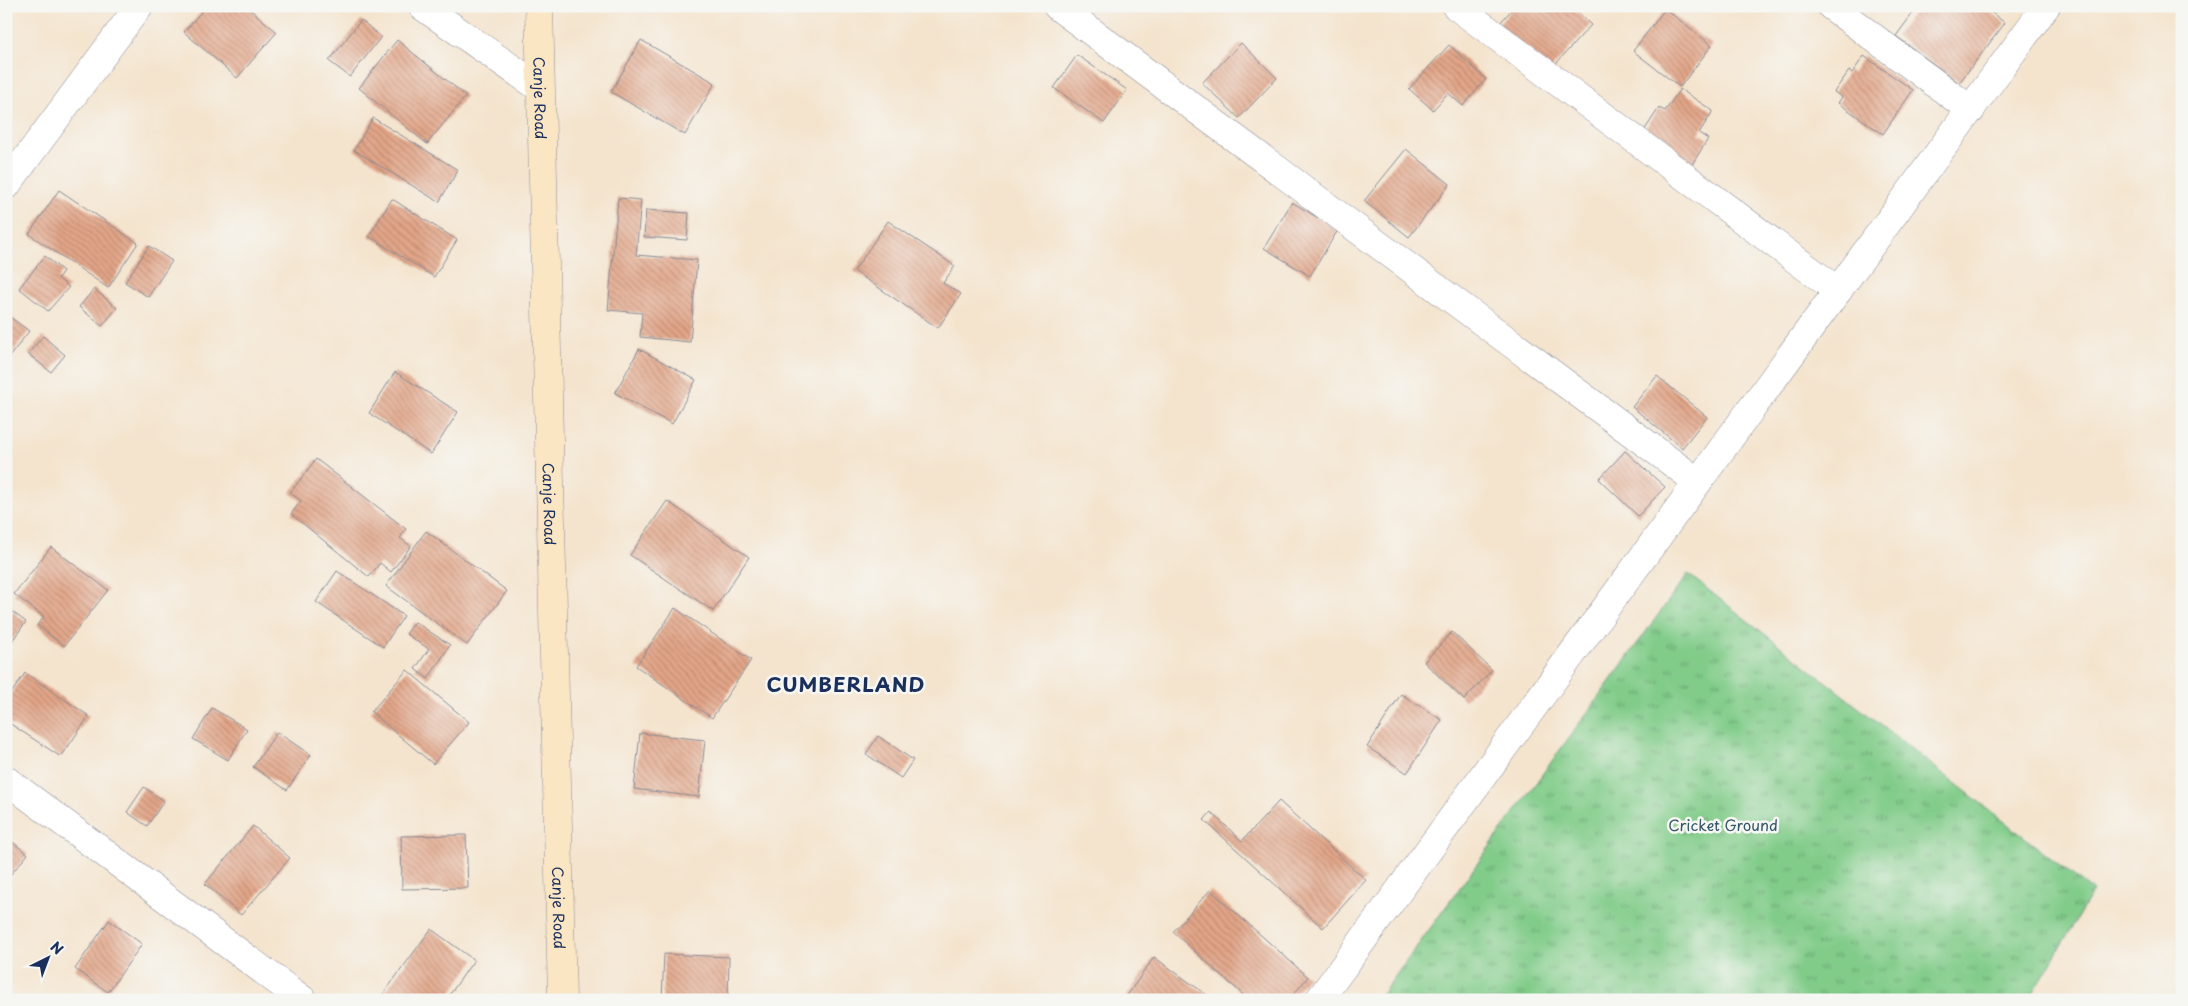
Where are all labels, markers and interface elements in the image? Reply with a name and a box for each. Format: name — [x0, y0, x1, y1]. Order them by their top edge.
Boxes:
street label: Canje Road — [529, 56, 554, 140]
street label: Canje Road — [538, 462, 563, 546]
district label: CUMBERLAND — [767, 669, 925, 699]
park label: Cricket Ground — [1668, 813, 1778, 836]
street label: Canje Road — [547, 866, 572, 949]
north arrow — [22, 934, 72, 984]
text: N — [46, 936, 68, 959]

